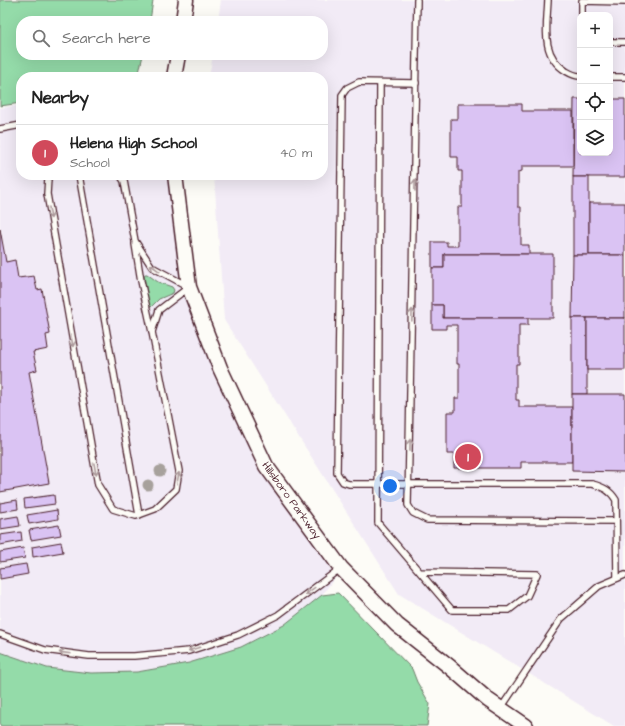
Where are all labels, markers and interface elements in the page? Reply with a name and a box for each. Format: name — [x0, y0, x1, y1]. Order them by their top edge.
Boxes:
map controls — [577, 12, 613, 156]
button: + — [577, 12, 613, 48]
search box — [16, 16, 328, 60]
icon: search — [30, 27, 52, 49]
text: Search here — [62, 28, 151, 49]
button: − — [577, 48, 613, 84]
button: locate — [577, 84, 613, 120]
text: Nearby — [32, 86, 89, 110]
button: layers — [577, 120, 613, 156]
text: Helena High School — [70, 133, 197, 154]
text: 1 — [44, 144, 46, 162]
text: 40 m — [280, 144, 312, 162]
text: School — [70, 154, 110, 172]
one-way arrow — [411, 179, 418, 192]
one-way arrow — [46, 206, 54, 219]
one-way arrow — [150, 264, 161, 272]
one-way arrow — [409, 309, 416, 322]
one-way arrow — [68, 334, 76, 347]
one-way arrow — [406, 439, 414, 452]
pin: 1 — [455, 442, 481, 472]
street label: Hillsboro Parkway — [258, 459, 325, 543]
one-way arrow — [91, 462, 99, 475]
one-way arrow — [174, 472, 182, 485]
your location — [380, 476, 400, 496]
one-way arrow — [304, 587, 315, 595]
one-way arrow — [188, 646, 201, 653]
one-way arrow — [59, 649, 72, 657]

